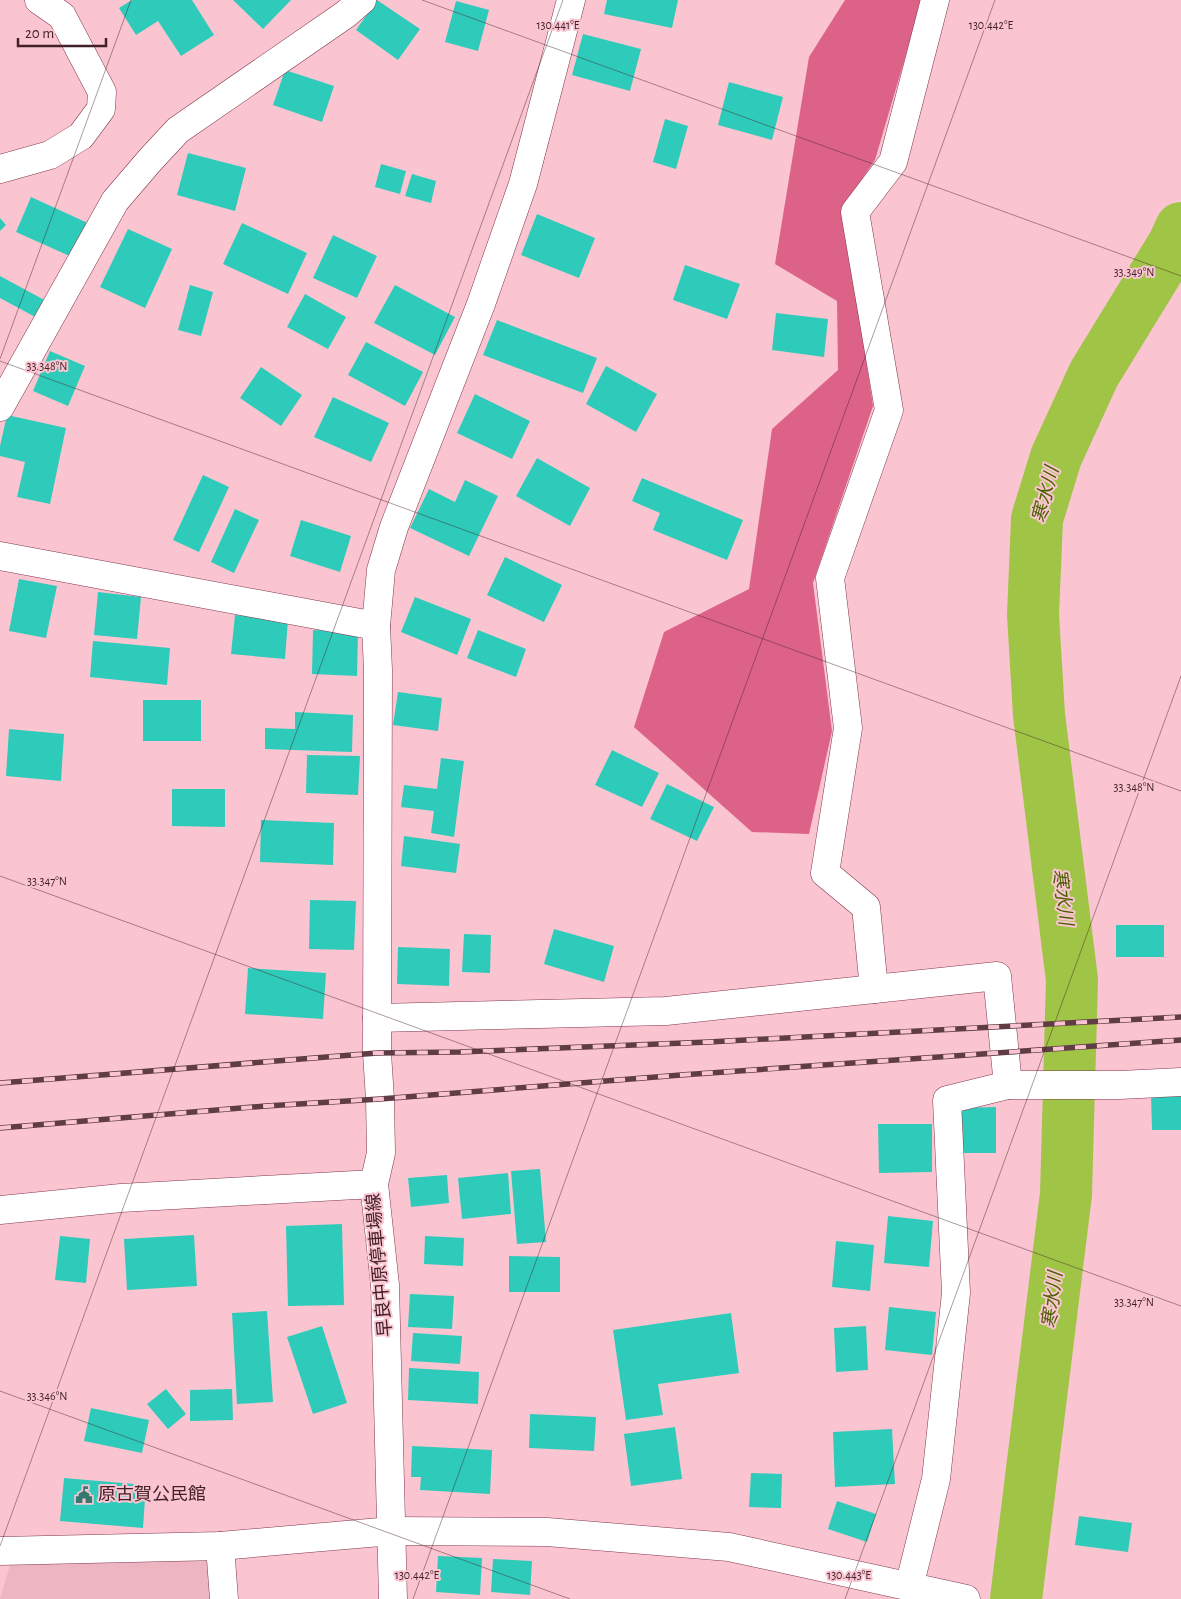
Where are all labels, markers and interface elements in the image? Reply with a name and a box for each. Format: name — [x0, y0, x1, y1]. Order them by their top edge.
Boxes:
scale bar — [18, 15, 105, 47]
text: 130.441°E — [536, 19, 580, 31]
text: 130.442°E — [969, 19, 1013, 31]
text: 20 m — [25, 26, 54, 41]
text: 33.349°N — [1114, 266, 1154, 278]
text: 33.348°N — [27, 360, 67, 372]
water label: 寒水川 — [1029, 463, 1063, 525]
text: 33.348°N — [1114, 781, 1154, 793]
water label: 寒水川 — [1049, 867, 1076, 928]
text: 33.347°N — [27, 875, 67, 887]
street label: 早良中原停車場線 — [363, 1192, 395, 1338]
water label: 寒水川 — [1039, 1268, 1066, 1329]
text: 33.347°N — [1114, 1296, 1154, 1308]
text: 33.346°N — [27, 1390, 67, 1402]
public building icon: 原古賀公民館 — [74, 1485, 94, 1505]
place label: 原古賀公民館 — [98, 1485, 206, 1504]
text: 130.442°E — [395, 1569, 439, 1581]
text: 130.443°E — [827, 1569, 871, 1581]

